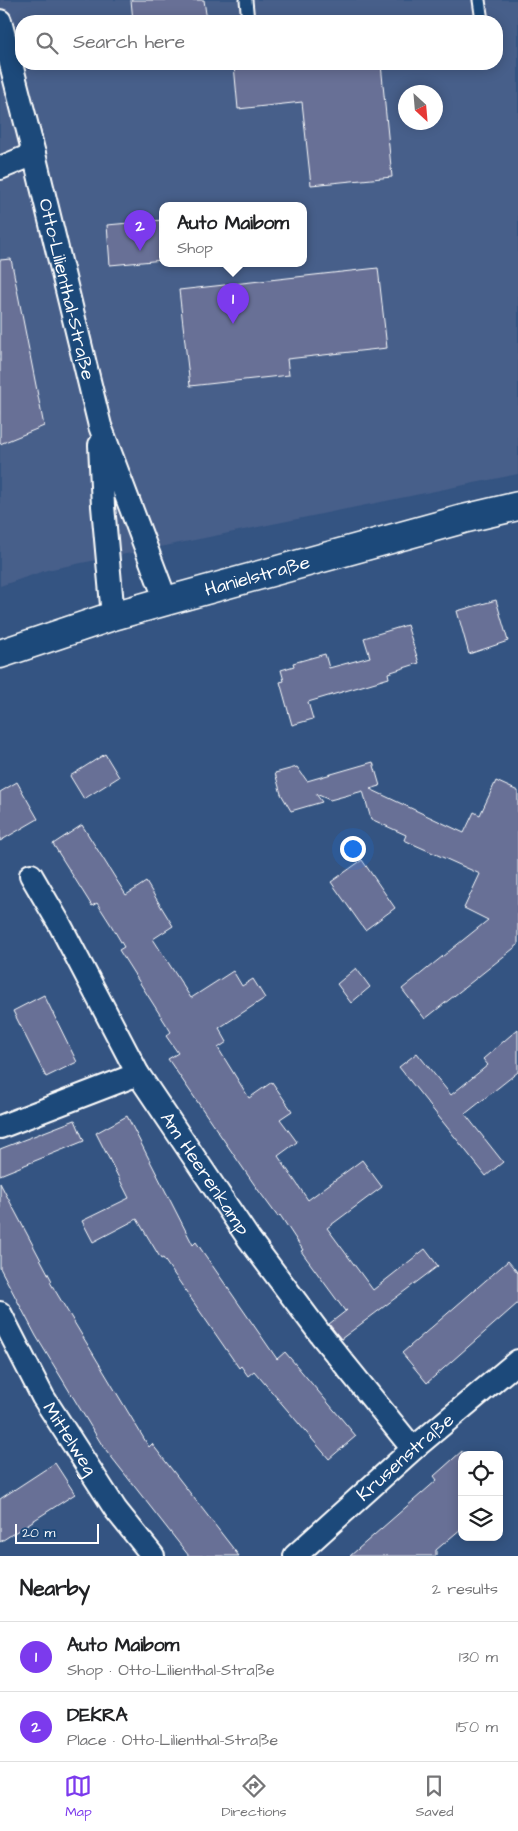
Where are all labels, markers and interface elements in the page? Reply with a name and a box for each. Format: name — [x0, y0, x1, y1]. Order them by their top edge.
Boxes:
search box — [15, 15, 503, 70]
icon: search — [33, 29, 61, 57]
text: Search here — [73, 29, 185, 56]
north arrow — [398, 85, 443, 130]
street label: Otto-Lilienthal-Straße — [32, 196, 102, 383]
popup — [159, 202, 307, 267]
pin: 2 — [124, 210, 156, 251]
text: Auto Maibom — [177, 210, 289, 237]
text: Shop — [177, 237, 213, 259]
pin: 1 — [217, 283, 249, 324]
street label: Hanielstraße — [202, 548, 313, 603]
your location — [340, 836, 366, 862]
street label: Am Heerenkamp — [154, 1106, 257, 1241]
street label: Mittelweg — [36, 1397, 104, 1481]
street label: Krusenstraße — [350, 1407, 460, 1508]
map controls — [458, 1451, 503, 1541]
button: locate — [458, 1451, 503, 1496]
button: layers — [458, 1496, 503, 1541]
scale bar — [15, 1521, 99, 1544]
text: 20 m — [22, 1523, 55, 1543]
text: Nearby — [20, 1574, 90, 1603]
text: 2 results — [432, 1578, 498, 1600]
text: Auto Maibom — [67, 1632, 179, 1659]
text: 1 — [35, 1646, 37, 1668]
text: 130 m — [459, 1646, 498, 1668]
text: Shop · Otto-Lilienthal-Straße — [67, 1659, 275, 1681]
text: DEKRA — [67, 1702, 128, 1729]
text: 2 — [31, 1716, 41, 1738]
text: 150 m — [456, 1716, 498, 1738]
text: Place · Otto-Lilienthal-Straße — [67, 1729, 278, 1751]
tab: Map — [64, 1772, 92, 1822]
tab: Directions — [221, 1772, 286, 1822]
tab: Saved — [415, 1772, 454, 1822]

